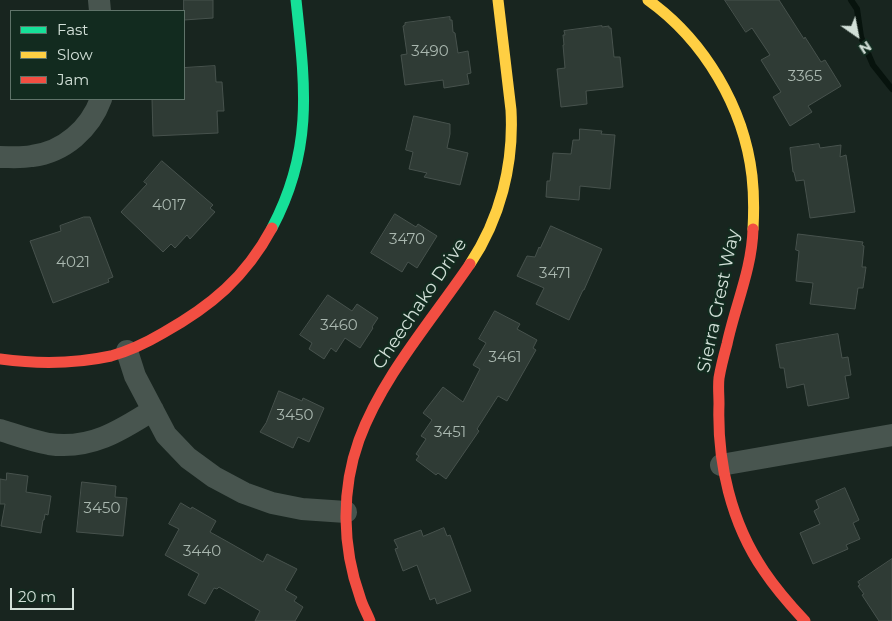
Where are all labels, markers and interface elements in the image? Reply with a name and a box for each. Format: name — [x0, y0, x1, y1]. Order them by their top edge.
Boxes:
legend — [10, 10, 185, 100]
north arrow — [832, 10, 882, 60]
text: Fast — [57, 20, 88, 39]
text: N — [856, 37, 875, 58]
house number: 3490 — [411, 43, 449, 61]
text: Slow — [57, 45, 93, 64]
house number: 3365 — [788, 68, 822, 86]
text: Jam — [57, 70, 89, 89]
house number: 4017 — [152, 197, 186, 215]
street label: Sierra Crest Way — [693, 227, 745, 375]
house number: 3470 — [389, 231, 425, 249]
street label: Cheechako Drive — [368, 235, 472, 373]
house number: 4021 — [56, 254, 90, 272]
house number: 3471 — [539, 265, 571, 283]
house number: 3460 — [320, 317, 358, 335]
house number: 3461 — [489, 349, 521, 367]
house number: 3450 — [277, 407, 313, 425]
house number: 3451 — [434, 424, 466, 442]
house number: 3450 — [84, 500, 120, 518]
house number: 3440 — [183, 543, 221, 561]
scale bar — [12, 578, 76, 610]
text: 20 m — [18, 587, 56, 606]

